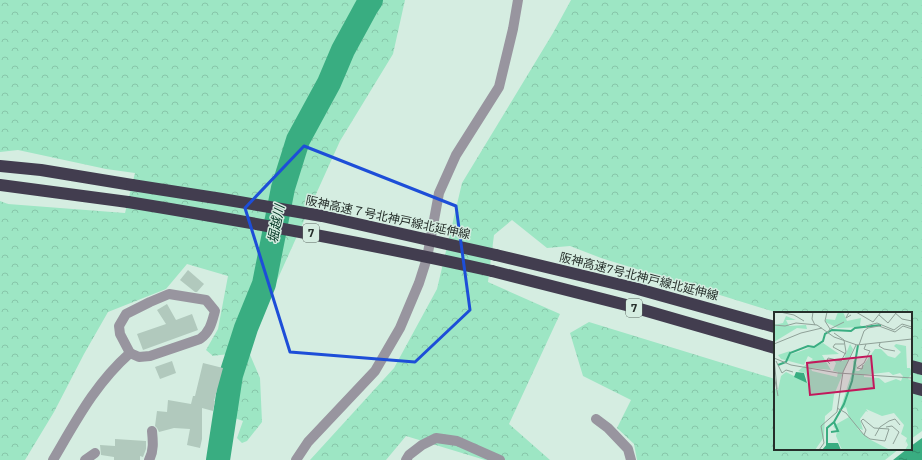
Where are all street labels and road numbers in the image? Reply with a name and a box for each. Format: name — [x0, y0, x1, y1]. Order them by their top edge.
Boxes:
street label: 阪神高速７号北神戸線北延伸線 — [304, 192, 472, 242]
road number: 7 — [303, 224, 319, 242]
street label: 阪神高速7号北神戸線北延伸線 — [558, 249, 720, 303]
road number: 7 — [626, 299, 642, 317]

